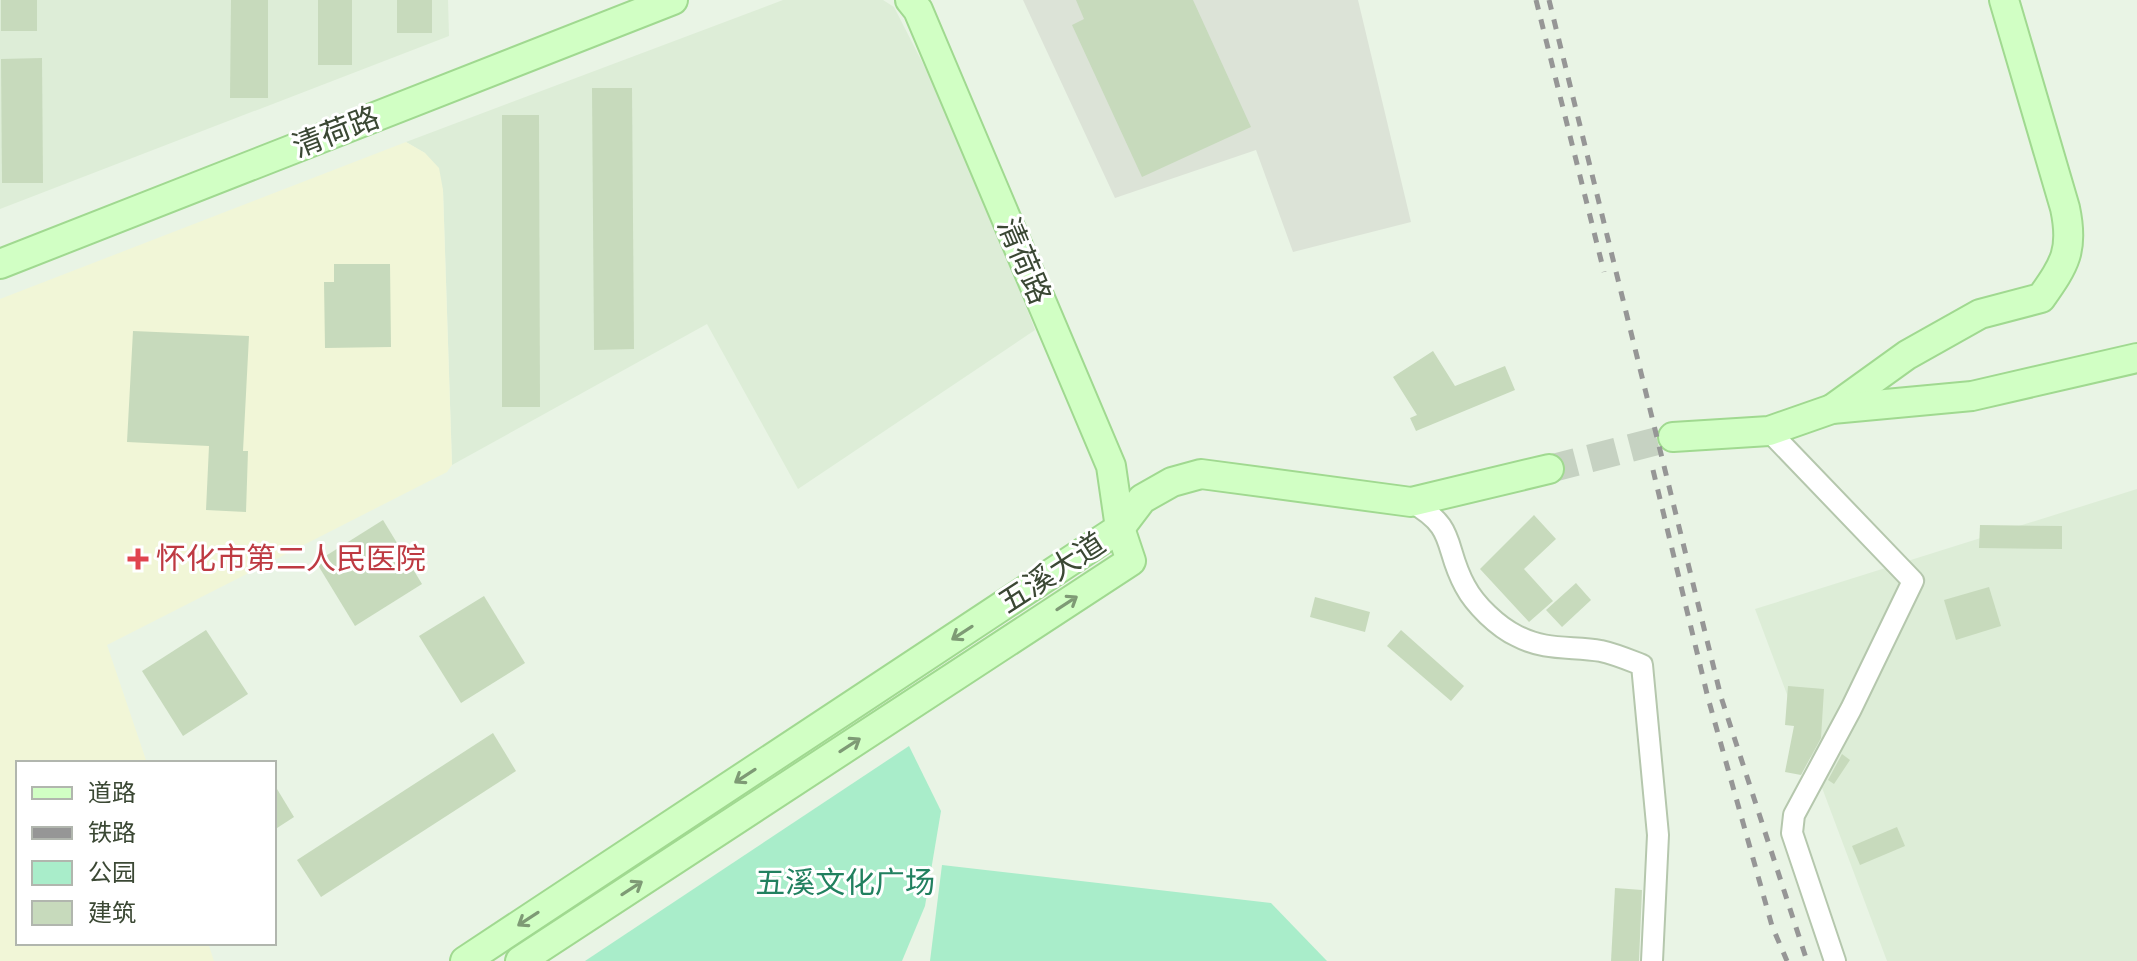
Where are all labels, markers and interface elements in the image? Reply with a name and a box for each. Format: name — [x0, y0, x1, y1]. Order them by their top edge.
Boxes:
street label: 清荷路 — [285, 93, 386, 169]
street label: 清荷路 — [986, 210, 1064, 311]
street label: 五溪大道 — [989, 520, 1114, 624]
place label: 怀化市第二人民医院 — [156, 535, 426, 581]
marker: 怀化市第二人民医院 — [127, 548, 149, 570]
one-way arrow — [1055, 594, 1078, 610]
one-way arrow — [951, 625, 974, 641]
one-way arrow — [838, 737, 860, 753]
legend — [16, 761, 276, 945]
one-way arrow — [734, 768, 757, 784]
text: 道路 — [88, 774, 136, 810]
text: 铁路 — [88, 814, 136, 850]
text: 公园 — [88, 854, 136, 890]
park label: 五溪文化广场 — [755, 859, 935, 905]
one-way arrow — [620, 879, 643, 895]
text: 建筑 — [88, 894, 136, 930]
one-way arrow — [517, 912, 540, 928]

